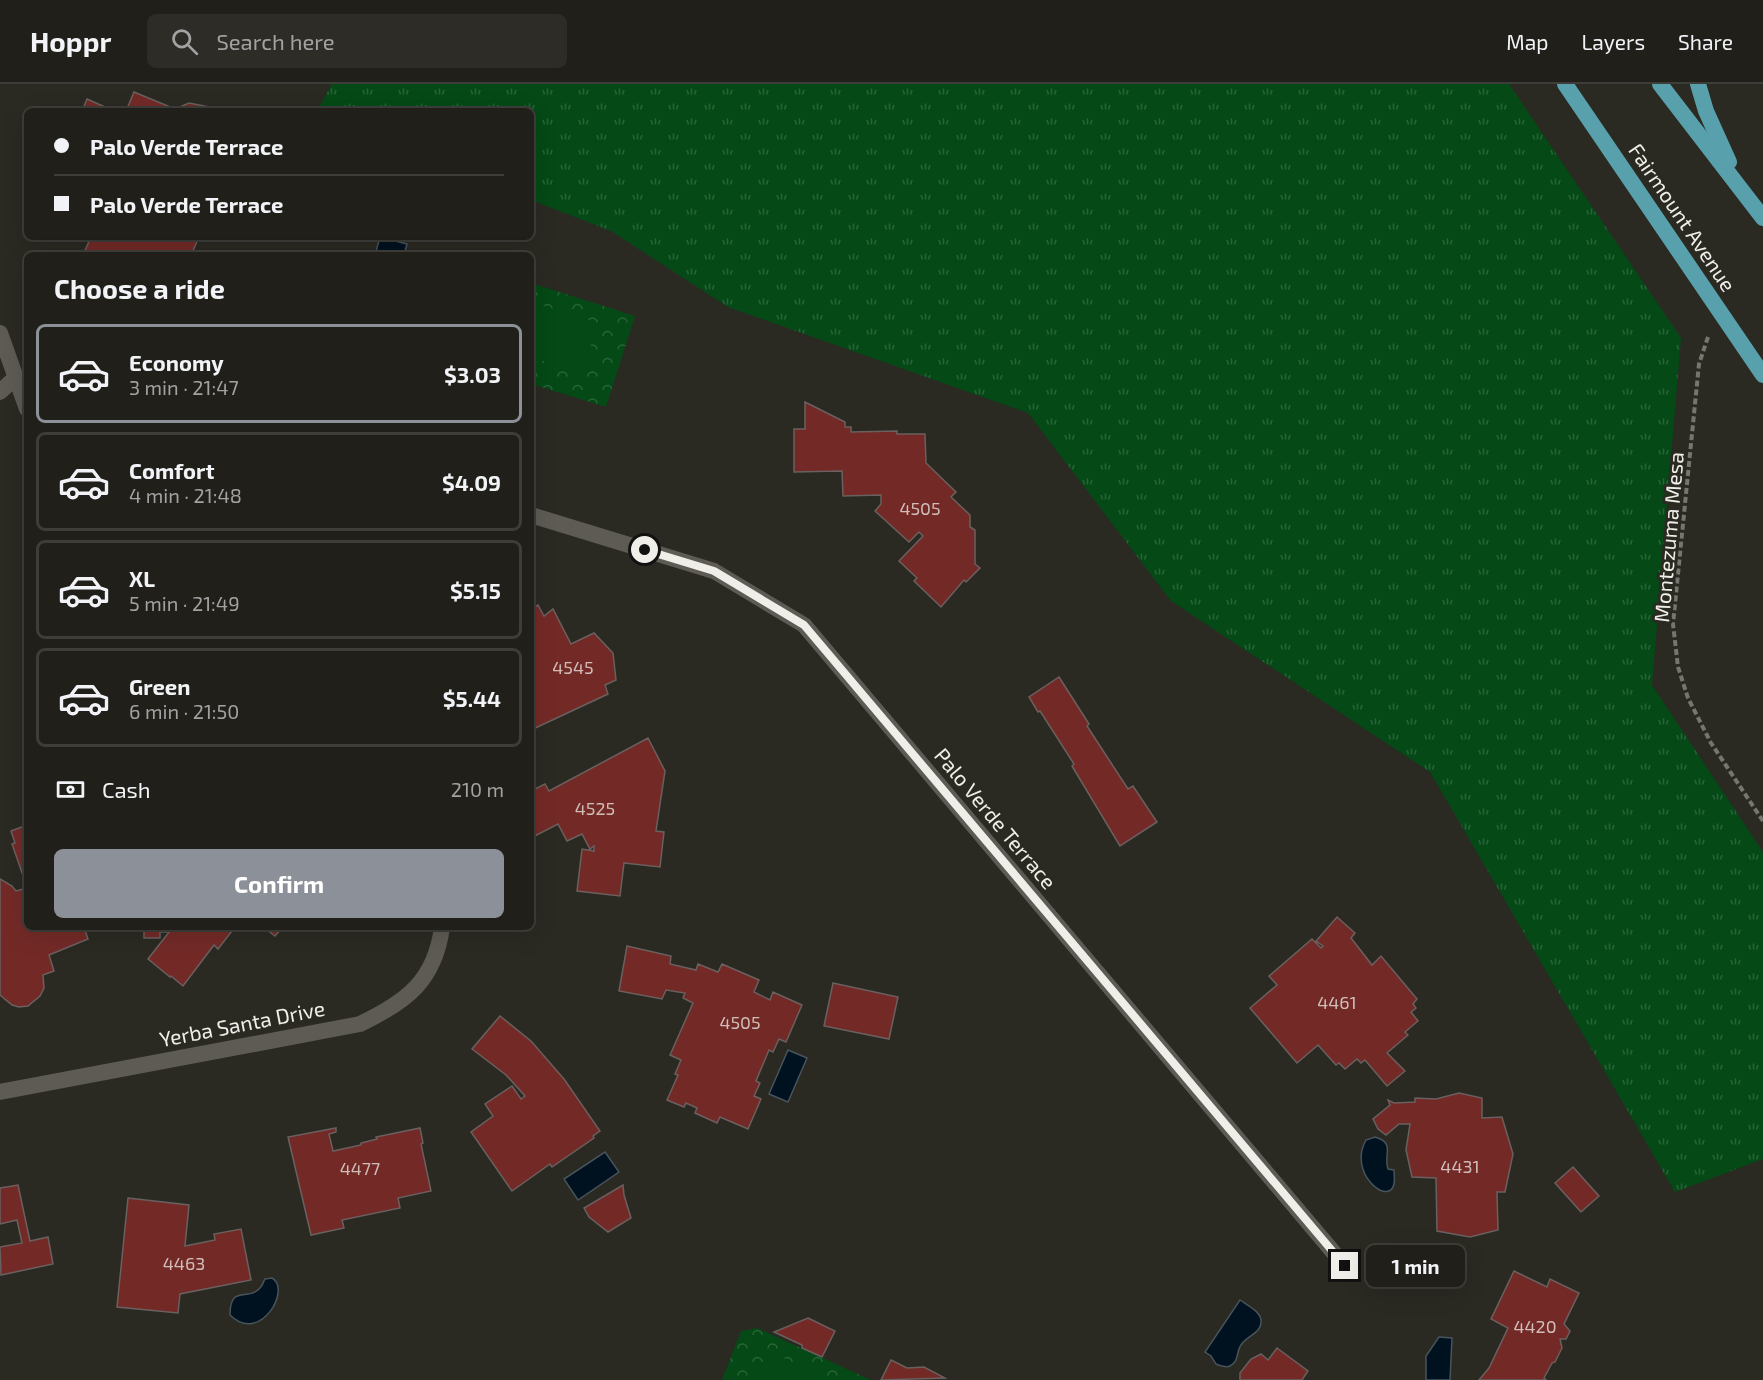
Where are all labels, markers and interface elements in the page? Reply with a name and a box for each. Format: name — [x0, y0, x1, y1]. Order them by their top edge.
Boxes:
search box — [147, 14, 567, 68]
text: Hoppr — [30, 24, 111, 58]
icon: search — [168, 25, 201, 58]
text: Search here — [216, 28, 335, 54]
text: Map — [1506, 29, 1548, 54]
text: Layers — [1581, 29, 1645, 54]
text: Share — [1678, 29, 1733, 54]
text: Palo Verde Terrace — [90, 133, 283, 159]
street label: Fairmount Avenue — [1624, 138, 1742, 296]
text: Palo Verde Terrace — [90, 191, 283, 217]
text: Choose a ride — [54, 272, 225, 304]
icon: car — [57, 347, 111, 401]
text: Economy — [129, 349, 224, 375]
text: $3.03 — [444, 361, 501, 387]
text: 3 min · 21:47 — [129, 375, 239, 399]
street label: Montezuma Mesa — [1648, 451, 1688, 623]
icon: car — [57, 455, 111, 509]
text: Comfort — [129, 457, 214, 483]
text: $4.09 — [442, 469, 501, 495]
text: 4 min · 21:48 — [129, 483, 242, 507]
house number: 4505 — [899, 497, 941, 519]
route start — [631, 536, 658, 563]
icon: car — [57, 563, 111, 617]
text: XL — [129, 565, 155, 591]
text: $5.15 — [450, 577, 501, 603]
text: 5 min · 21:49 — [129, 591, 240, 615]
house number: 4545 — [552, 656, 594, 678]
icon: car — [57, 671, 111, 725]
text: Green — [129, 673, 191, 699]
text: $5.44 — [443, 685, 501, 711]
text: 6 min · 21:50 — [129, 699, 239, 723]
street label: Palo Verde Terrace — [930, 743, 1062, 893]
icon: cash — [54, 773, 87, 806]
text: Cash — [102, 776, 151, 802]
text: 210 m — [451, 777, 504, 801]
house number: 4525 — [575, 797, 615, 819]
button: Confirm — [54, 849, 504, 918]
house number: 4461 — [1317, 991, 1357, 1013]
street label: Yerba Santa Drive — [157, 995, 327, 1051]
house number: 4505 — [719, 1011, 761, 1033]
house number: 4431 — [1440, 1155, 1480, 1177]
house number: 4477 — [340, 1157, 380, 1179]
callout: 1 min — [1366, 1245, 1465, 1287]
house number: 4463 — [163, 1252, 205, 1274]
route end — [1331, 1252, 1358, 1279]
text: 1 min — [1391, 1254, 1440, 1278]
house number: 4420 — [1513, 1315, 1557, 1337]

